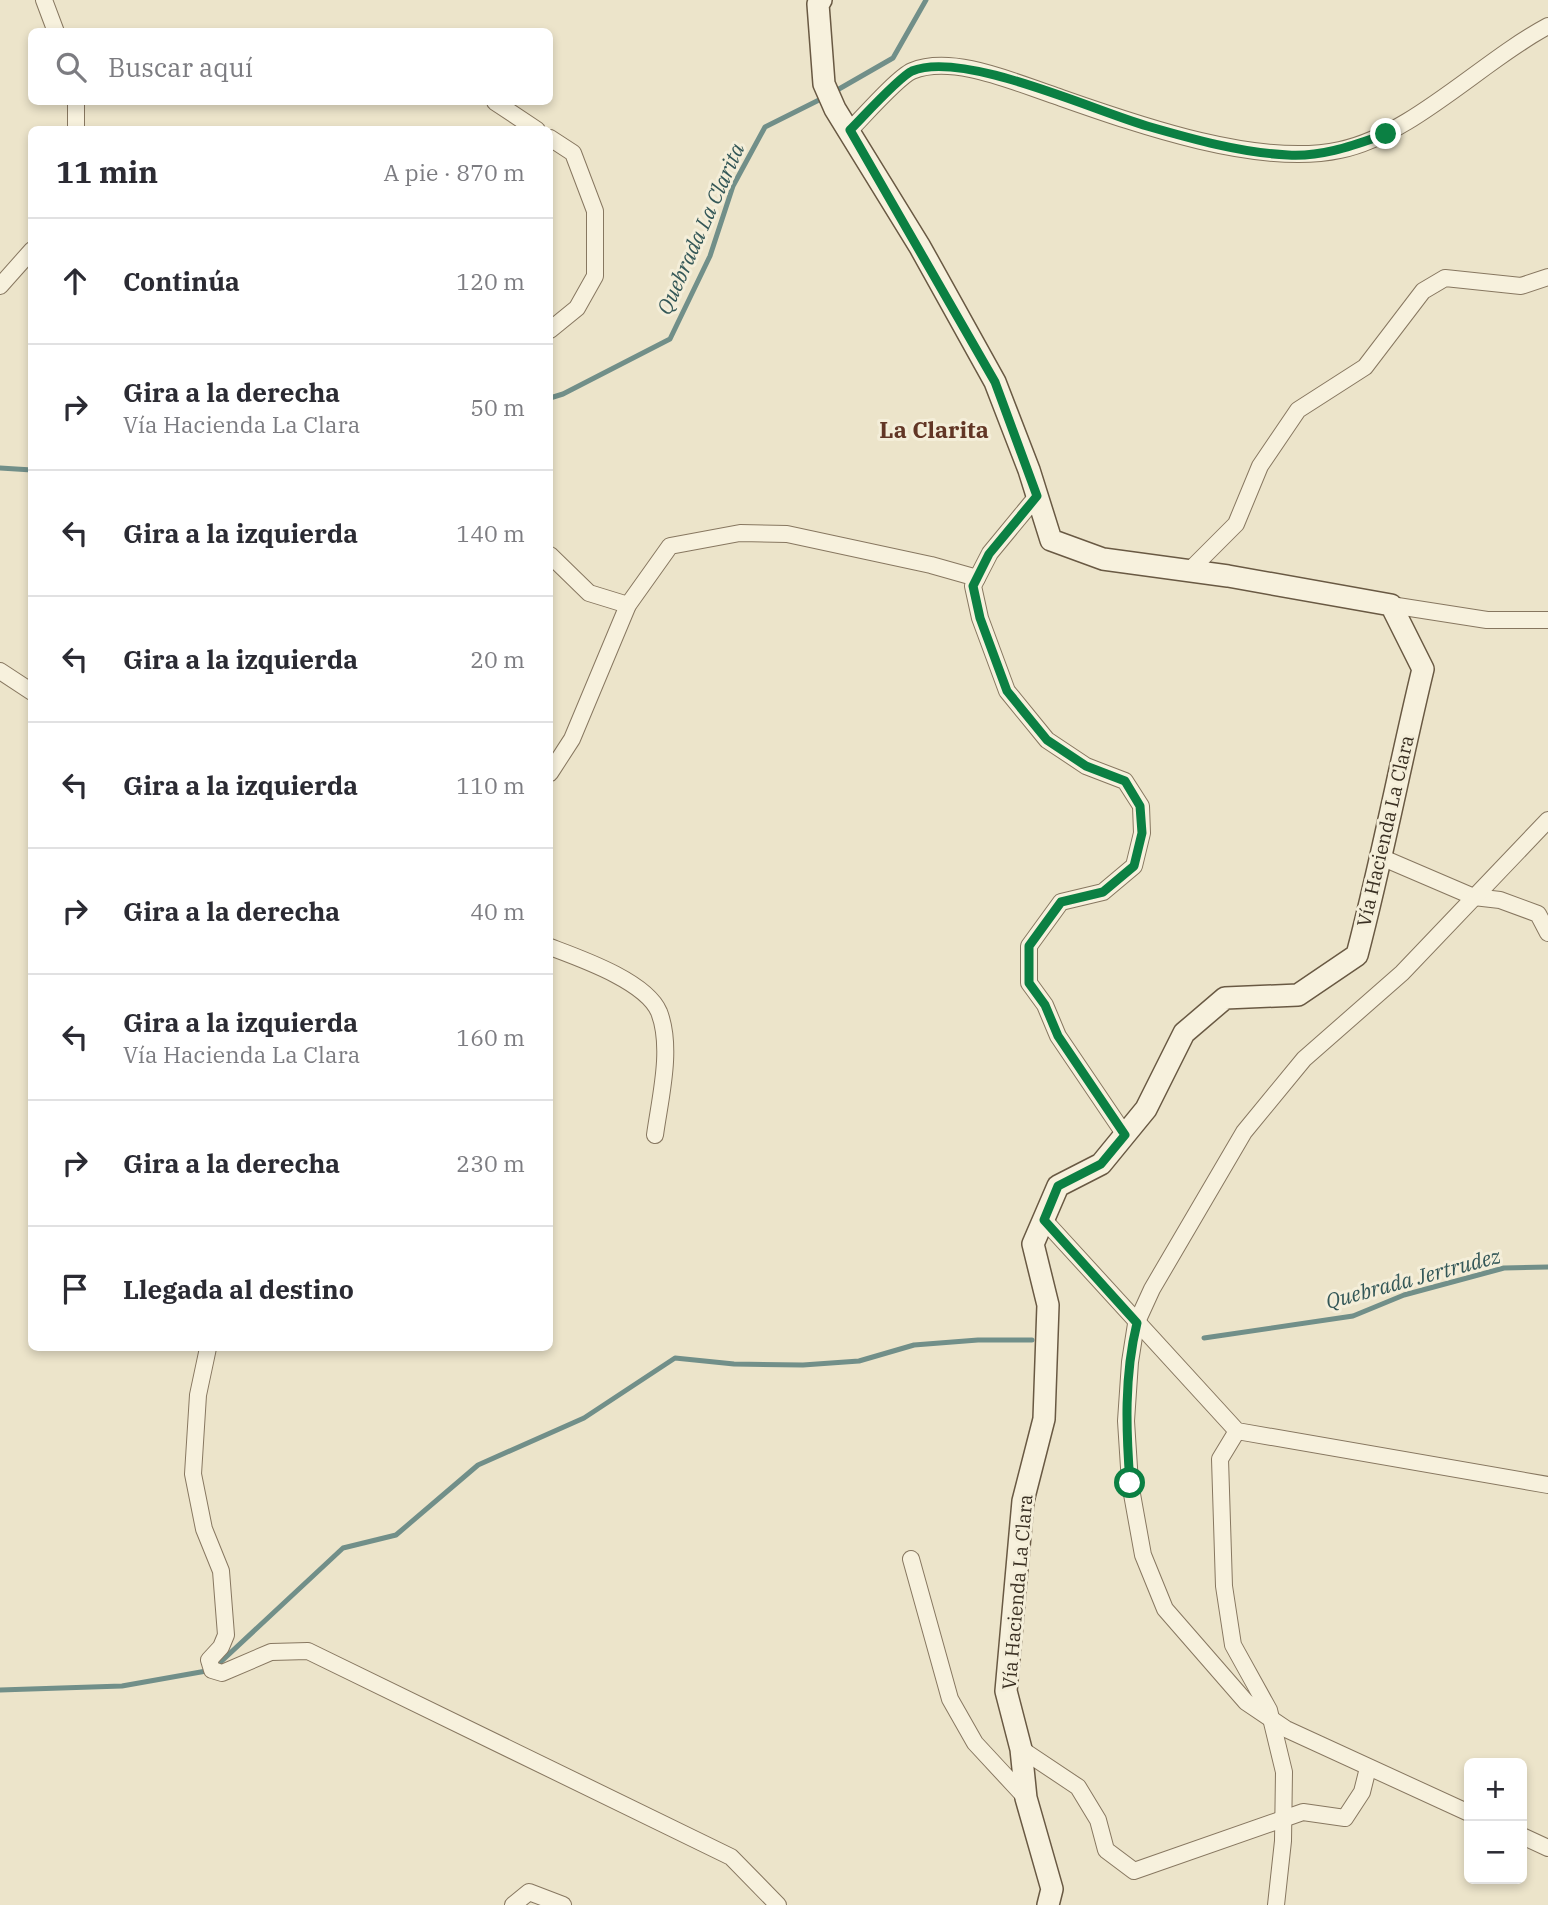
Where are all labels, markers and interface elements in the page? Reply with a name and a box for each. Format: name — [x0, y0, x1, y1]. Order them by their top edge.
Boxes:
search box — [28, 28, 553, 105]
icon: search — [52, 48, 90, 86]
text: Buscar aquí — [108, 50, 253, 84]
route end — [1370, 118, 1401, 149]
water label: Quebrada La Clarita — [650, 138, 751, 319]
text: 11 min — [56, 152, 158, 191]
text: A pie · 870 m — [383, 157, 525, 187]
icon: ahead — [56, 262, 94, 300]
text: Continúa — [123, 264, 240, 298]
text: 120 m — [456, 266, 525, 296]
text: Gira a la derecha — [123, 375, 340, 409]
icon: right — [56, 388, 94, 426]
text: 50 m — [470, 392, 525, 422]
text: Vía Hacienda La Clara — [123, 409, 360, 439]
district label: La Clarita — [879, 414, 989, 444]
icon: left — [56, 514, 94, 552]
text: Gira a la izquierda — [123, 516, 358, 550]
text: 140 m — [456, 518, 525, 548]
icon: left — [56, 640, 94, 678]
text: Gira a la izquierda — [123, 642, 358, 676]
text: 20 m — [470, 644, 525, 674]
street label: Vía Hacienda La Clara — [1351, 733, 1419, 929]
icon: left — [56, 766, 94, 804]
text: Gira a la izquierda — [123, 768, 358, 802]
text: 110 m — [456, 770, 525, 800]
icon: right — [56, 892, 94, 930]
text: Gira a la derecha — [123, 894, 340, 928]
text: 40 m — [470, 896, 525, 926]
text: Gira a la izquierda — [123, 1005, 358, 1039]
icon: left — [56, 1018, 94, 1056]
text: 160 m — [456, 1022, 525, 1052]
text: Vía Hacienda La Clara — [123, 1039, 360, 1069]
icon: right — [56, 1144, 94, 1182]
text: Gira a la derecha — [123, 1146, 340, 1180]
text: 230 m — [456, 1148, 525, 1178]
water label: Quebrada Jertrudez — [1322, 1241, 1504, 1315]
icon: arrive — [56, 1270, 94, 1308]
text: Llegada al destino — [123, 1272, 354, 1306]
route start — [1114, 1467, 1145, 1498]
street label: Vía Hacienda La Clara — [997, 1493, 1037, 1691]
map controls — [1464, 1758, 1527, 1884]
button: + — [1464, 1758, 1527, 1821]
button: − — [1464, 1821, 1527, 1884]

